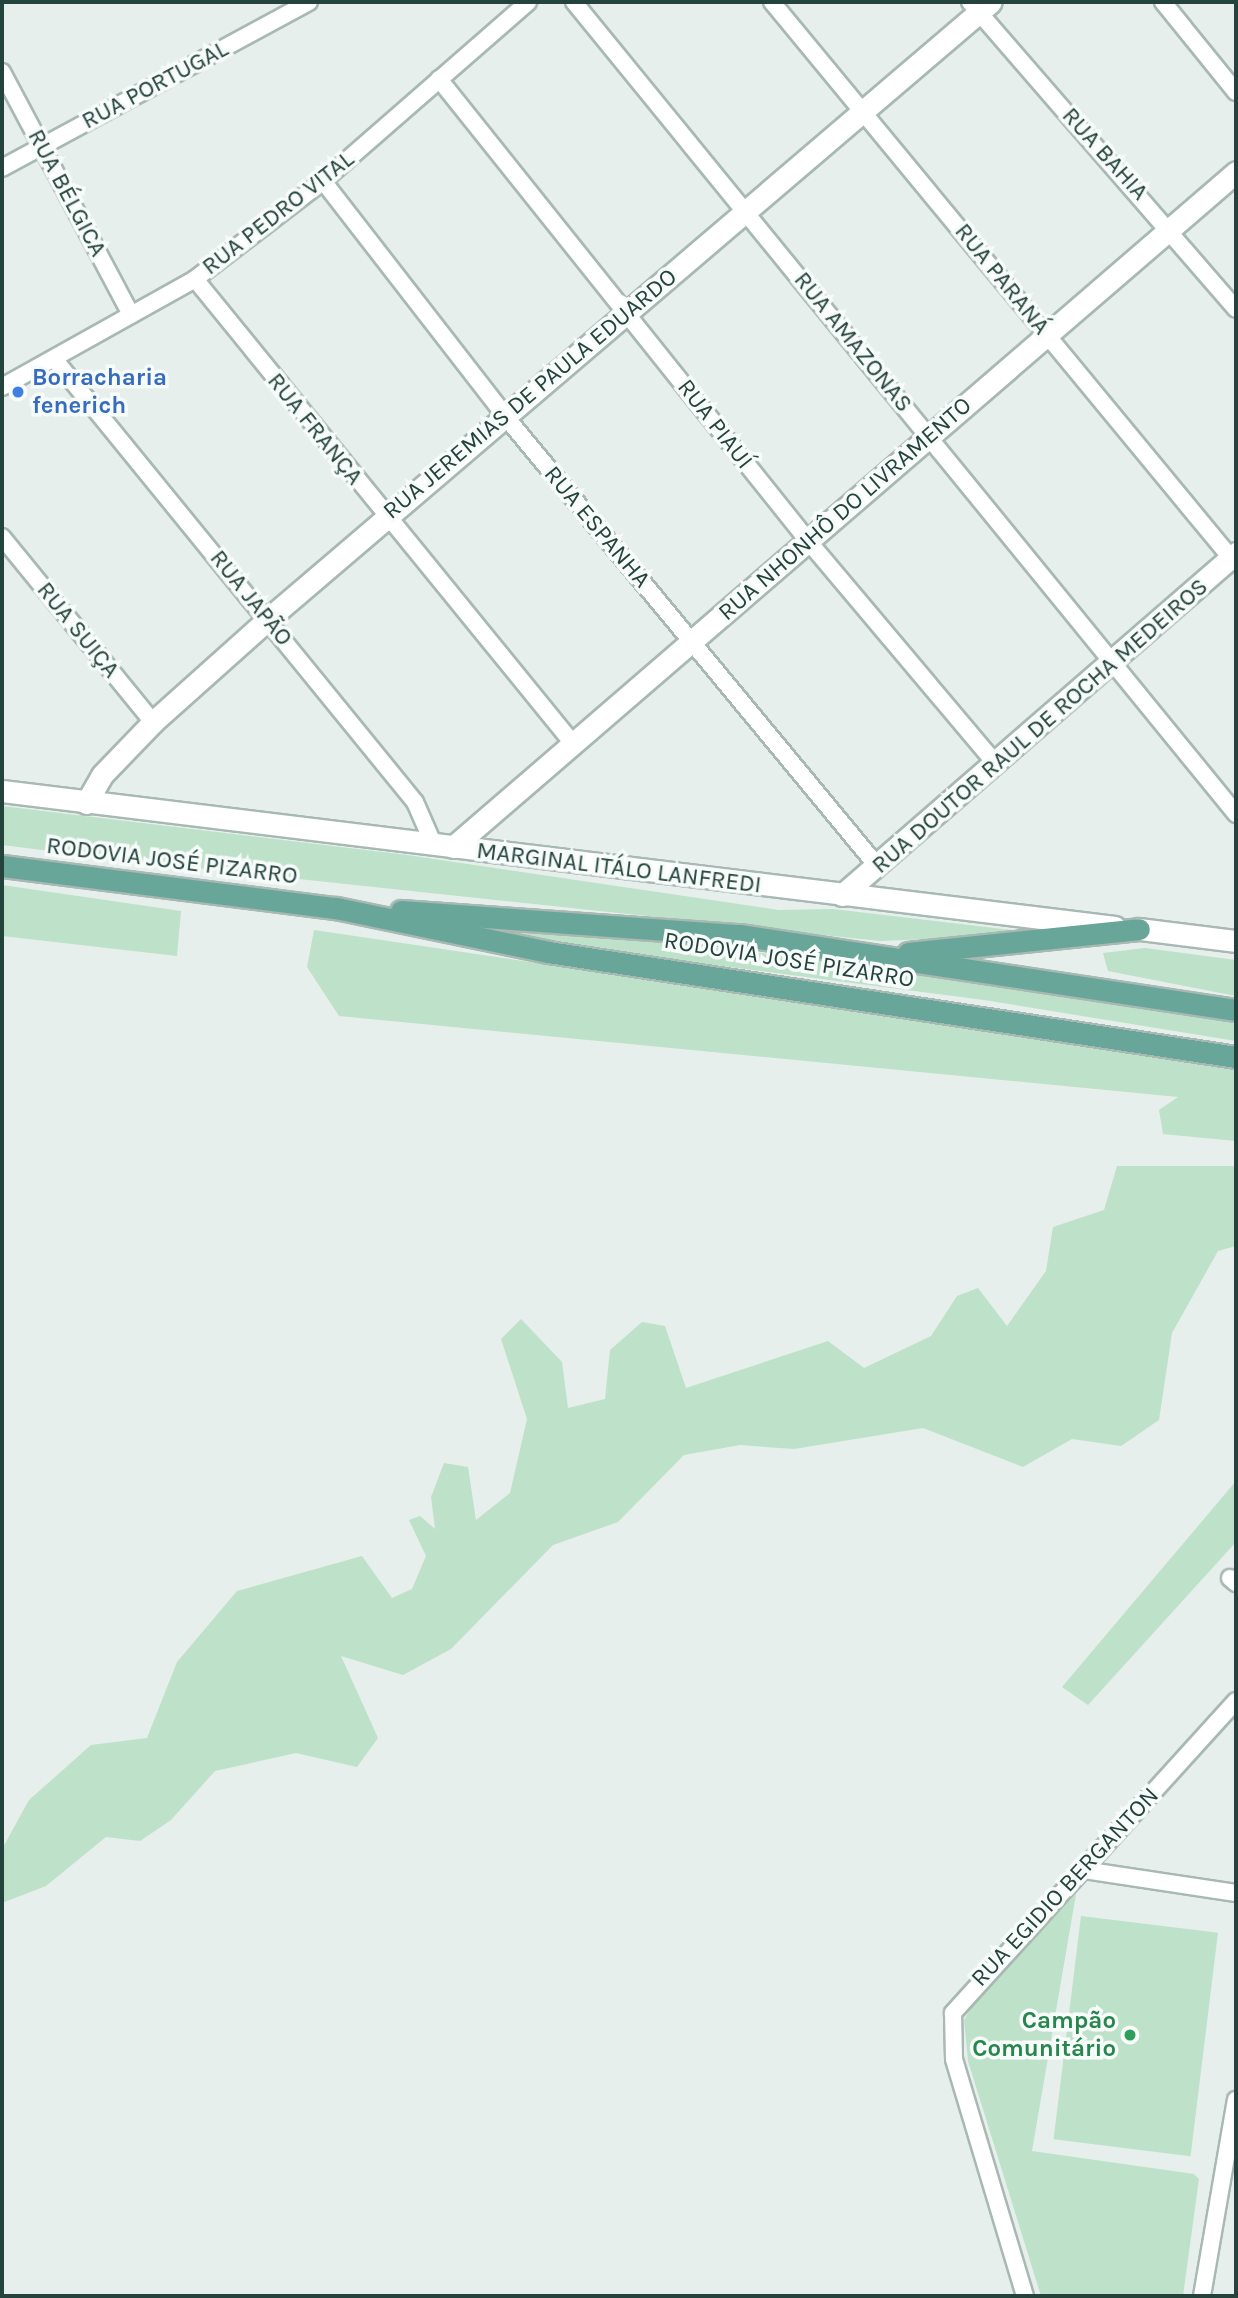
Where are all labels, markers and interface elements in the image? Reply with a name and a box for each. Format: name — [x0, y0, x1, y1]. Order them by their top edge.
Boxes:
street label: RUA PORTUGAL — [77, 34, 233, 136]
street label: RUA BAHIA — [1056, 102, 1154, 206]
street label: RUA BÉLGICA — [21, 124, 113, 262]
street label: RUA PEDRO VITAL — [196, 145, 360, 281]
street label: RUA PARANÁ — [948, 218, 1056, 340]
street label: RUA JEREMIAS DE PAULA EDUARDO — [377, 263, 683, 525]
street label: RUA AMAZONAS — [788, 266, 918, 418]
place label: Borracharia fenerich — [32, 364, 167, 420]
street label: RUA FRANÇA — [261, 367, 369, 491]
street label: RUA PIAUÍ — [671, 373, 759, 475]
marker: Borracharia fenerich — [10, 384, 26, 400]
street label: RUA NHONHÔ DO LIVRAMENTO — [712, 391, 978, 627]
street label: RUA ESPANHA — [538, 460, 656, 594]
street label: RUA JAPÃO — [204, 544, 298, 652]
street label: RUA DOUTOR RAUL DE ROCHA MEDEIROS — [866, 572, 1214, 880]
street label: RUA SUIÇA — [31, 576, 125, 684]
street label: RODOVIA JOSÉ PIZARRO — [45, 831, 299, 891]
street label: MARGINAL ITÁLO LANFREDI — [475, 836, 763, 900]
street label: RODOVIA JOSÉ PIZARRO — [662, 926, 916, 994]
street label: RUA EGIDIO BERGANTON — [965, 1781, 1165, 1993]
place label: Campão Comunitário — [972, 2007, 1116, 2063]
marker: Campão Comunitário — [1122, 2027, 1138, 2043]

